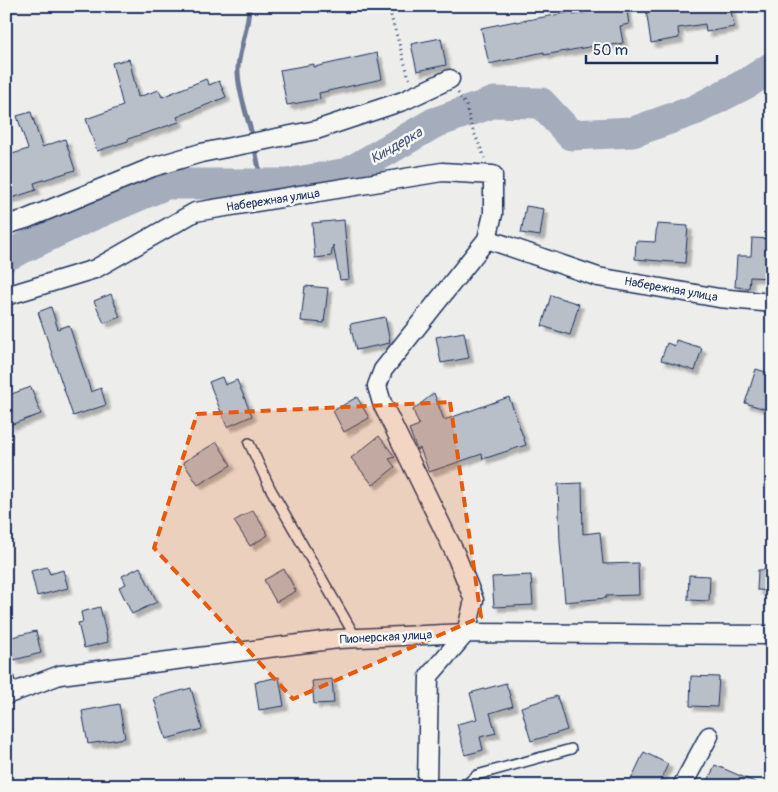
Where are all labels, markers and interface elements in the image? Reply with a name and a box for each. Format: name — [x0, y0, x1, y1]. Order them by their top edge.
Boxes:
scale bar — [586, 32, 717, 64]
text: 50 m — [593, 41, 628, 60]
water label: Киндерка — [367, 123, 426, 167]
street label: Набережная улица — [225, 186, 321, 215]
street label: Набережная улица — [623, 274, 719, 305]
street label: Пионерская улица — [339, 628, 433, 647]

